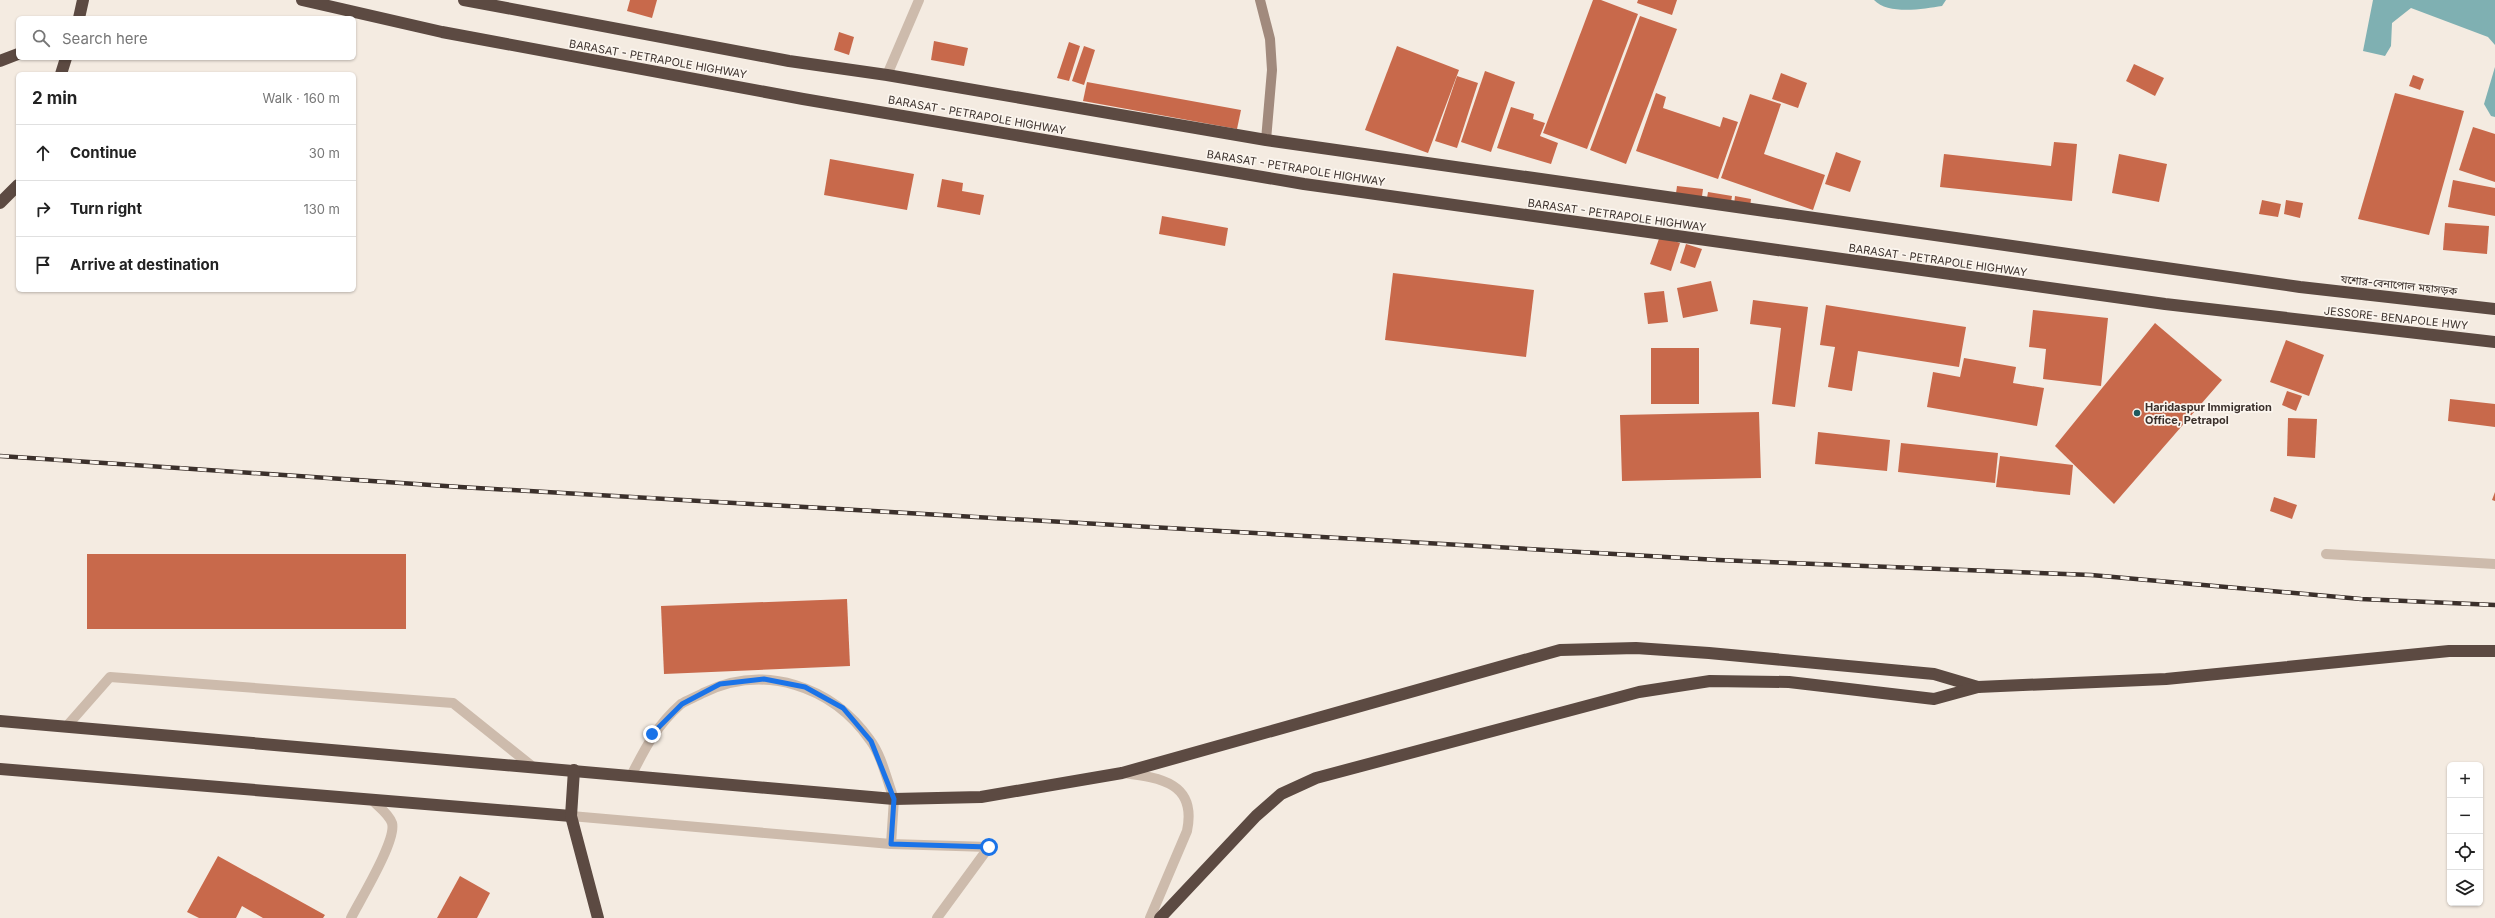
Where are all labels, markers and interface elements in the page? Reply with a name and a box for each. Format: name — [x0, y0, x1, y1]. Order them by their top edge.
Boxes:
search box — [16, 16, 356, 60]
icon: search — [30, 27, 52, 49]
text: Search here — [62, 29, 148, 48]
street label: BARASAT - PETRAPOLE HIGHWAY — [568, 36, 748, 82]
text: 2 min — [32, 88, 77, 108]
text: Walk · 160 m — [263, 90, 340, 106]
street label: BARASAT - PETRAPOLE HIGHWAY — [887, 92, 1067, 138]
icon: ahead — [32, 142, 54, 164]
text: Continue — [70, 143, 137, 162]
text: 30 m — [309, 145, 340, 161]
street label: BARASAT - PETRAPOLE HIGHWAY — [1206, 147, 1387, 189]
street label: BARASAT - PETRAPOLE HIGHWAY — [1527, 196, 1708, 235]
icon: right — [32, 198, 54, 220]
text: Turn right — [70, 199, 142, 218]
text: 130 m — [303, 201, 340, 217]
street label: BARASAT - PETRAPOLE HIGHWAY — [1848, 241, 2029, 280]
icon: arrive — [32, 254, 54, 276]
text: Arrive at destination — [70, 255, 219, 274]
street label: যশোর-বেনাপোল মহাসড়ক — [2339, 272, 2458, 298]
street label: JESSORE- BENAPOLE HWY — [2323, 303, 2469, 333]
place label: Haridaspur Immigration Office, Petrapol — [2145, 400, 2272, 427]
marker: Haridaspur Immigration Office, Petrapol — [2132, 408, 2142, 418]
route end — [643, 725, 661, 743]
map controls — [2447, 762, 2483, 906]
button: + — [2447, 762, 2483, 798]
button: − — [2447, 798, 2483, 834]
button: locate — [2447, 834, 2483, 870]
route start — [980, 838, 998, 856]
button: layers — [2447, 870, 2483, 906]

